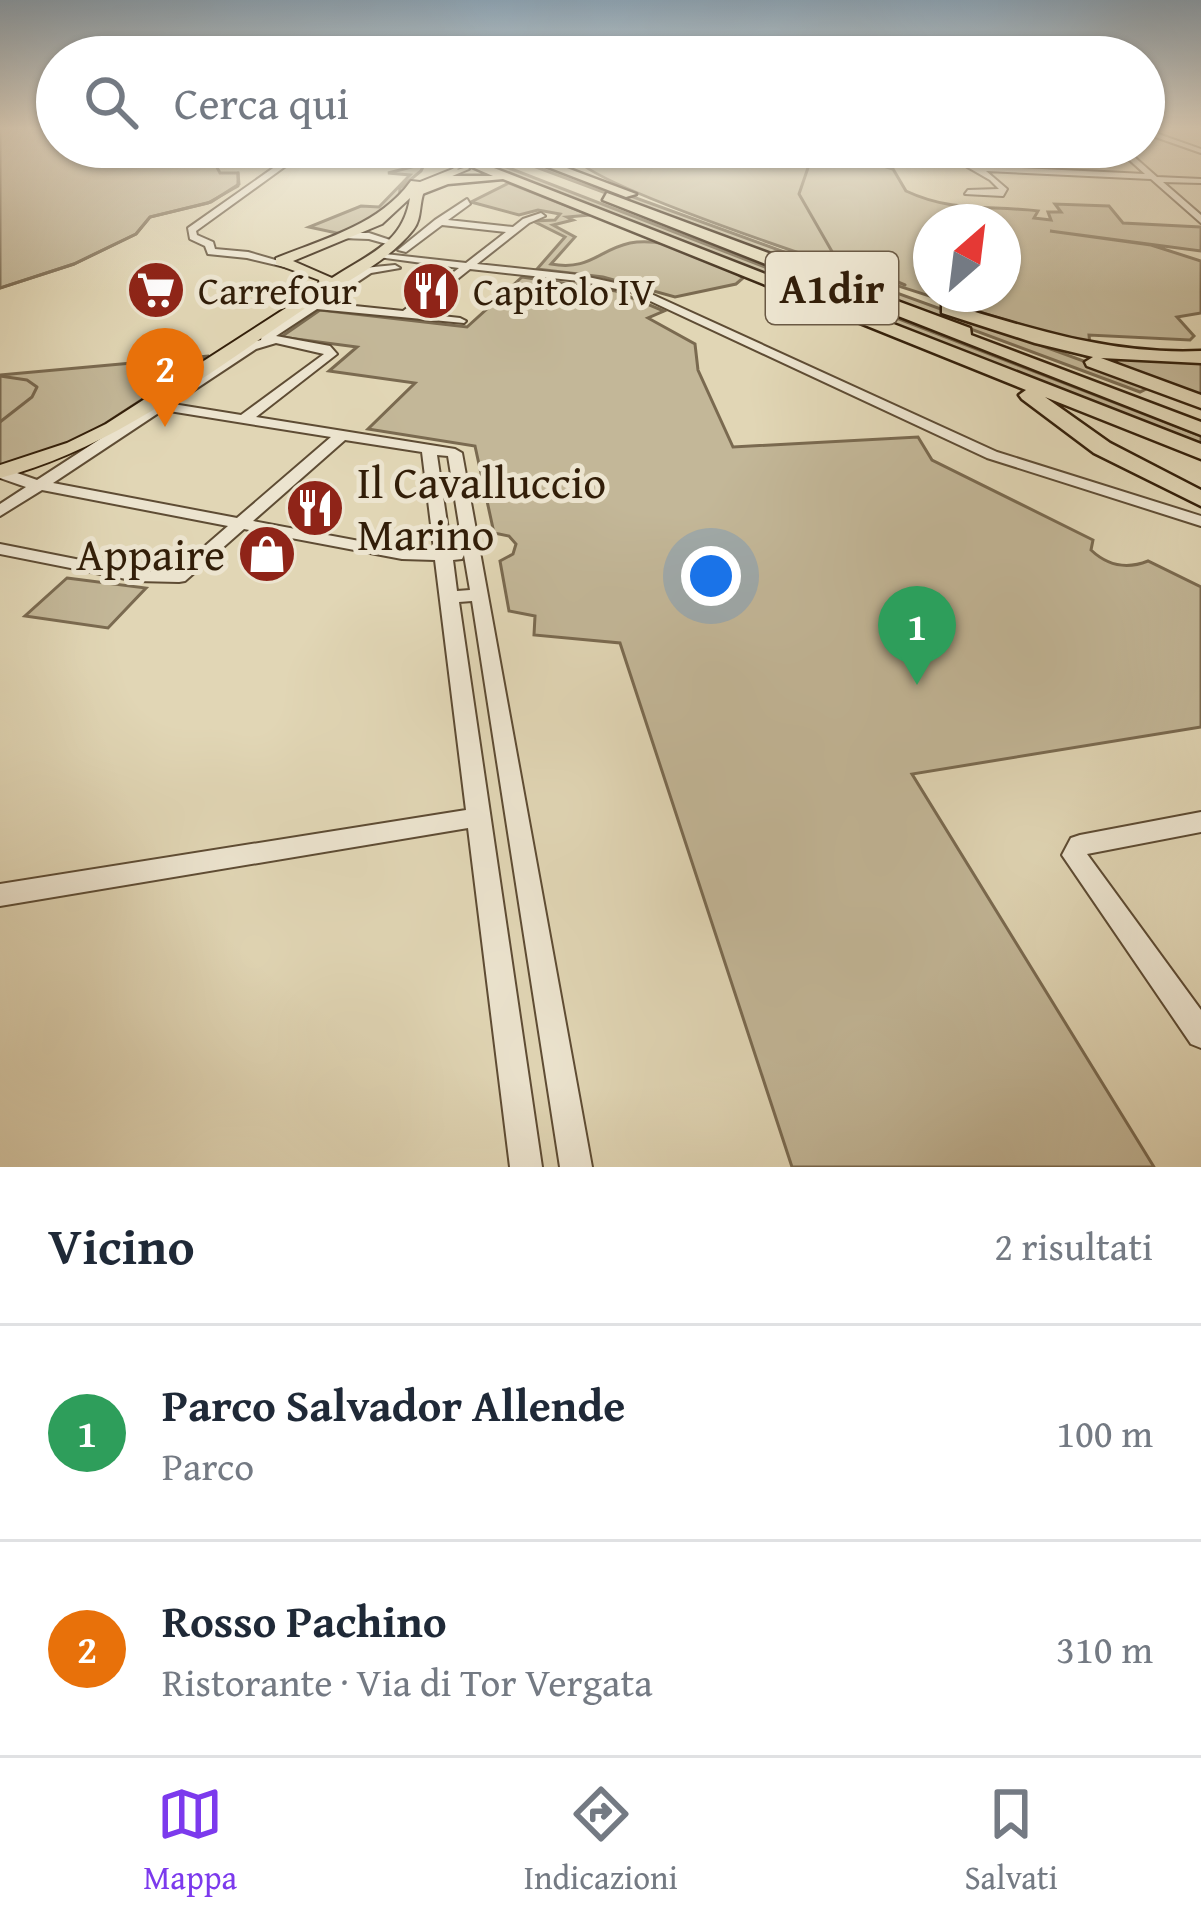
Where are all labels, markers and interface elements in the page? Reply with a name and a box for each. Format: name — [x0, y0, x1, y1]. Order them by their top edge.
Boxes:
search box — [36, 36, 1165, 168]
icon: search — [78, 69, 144, 135]
text: Cerca qui — [174, 70, 349, 135]
north arrow — [913, 204, 1021, 312]
road number: A1dir — [766, 252, 898, 324]
supermarket icon: Carrefour — [125, 259, 187, 321]
restaurant icon: Capitolo IV — [400, 260, 462, 322]
place label: Carrefour — [198, 261, 357, 318]
place label: Capitolo IV — [473, 262, 655, 319]
pin: 2 — [126, 328, 204, 427]
place label: Il Cavalluccio Marino — [357, 449, 606, 566]
restaurant icon: Il Cavalluccio Marino — [284, 477, 346, 539]
place label: Appaire — [76, 521, 225, 586]
shop icon: Appaire — [236, 523, 298, 585]
your location — [681, 546, 741, 606]
pin: 1 — [878, 586, 956, 685]
text: Vicino — [48, 1208, 195, 1283]
text: 2 risultati — [994, 1217, 1153, 1274]
text: Parco Salvador Allende — [162, 1372, 625, 1437]
text: 1 — [77, 1404, 97, 1461]
text: 100 m — [1056, 1404, 1153, 1461]
text: Parco — [162, 1437, 254, 1494]
text: Rosso Pachino — [162, 1588, 447, 1653]
text: 2 — [77, 1620, 97, 1677]
text: 310 m — [1056, 1620, 1153, 1677]
text: Ristorante · Via di Tor Vergata — [162, 1653, 653, 1710]
tab: Mappa — [143, 1781, 237, 1901]
tab: Indicazioni — [524, 1781, 678, 1901]
tab: Salvati — [964, 1781, 1058, 1901]

